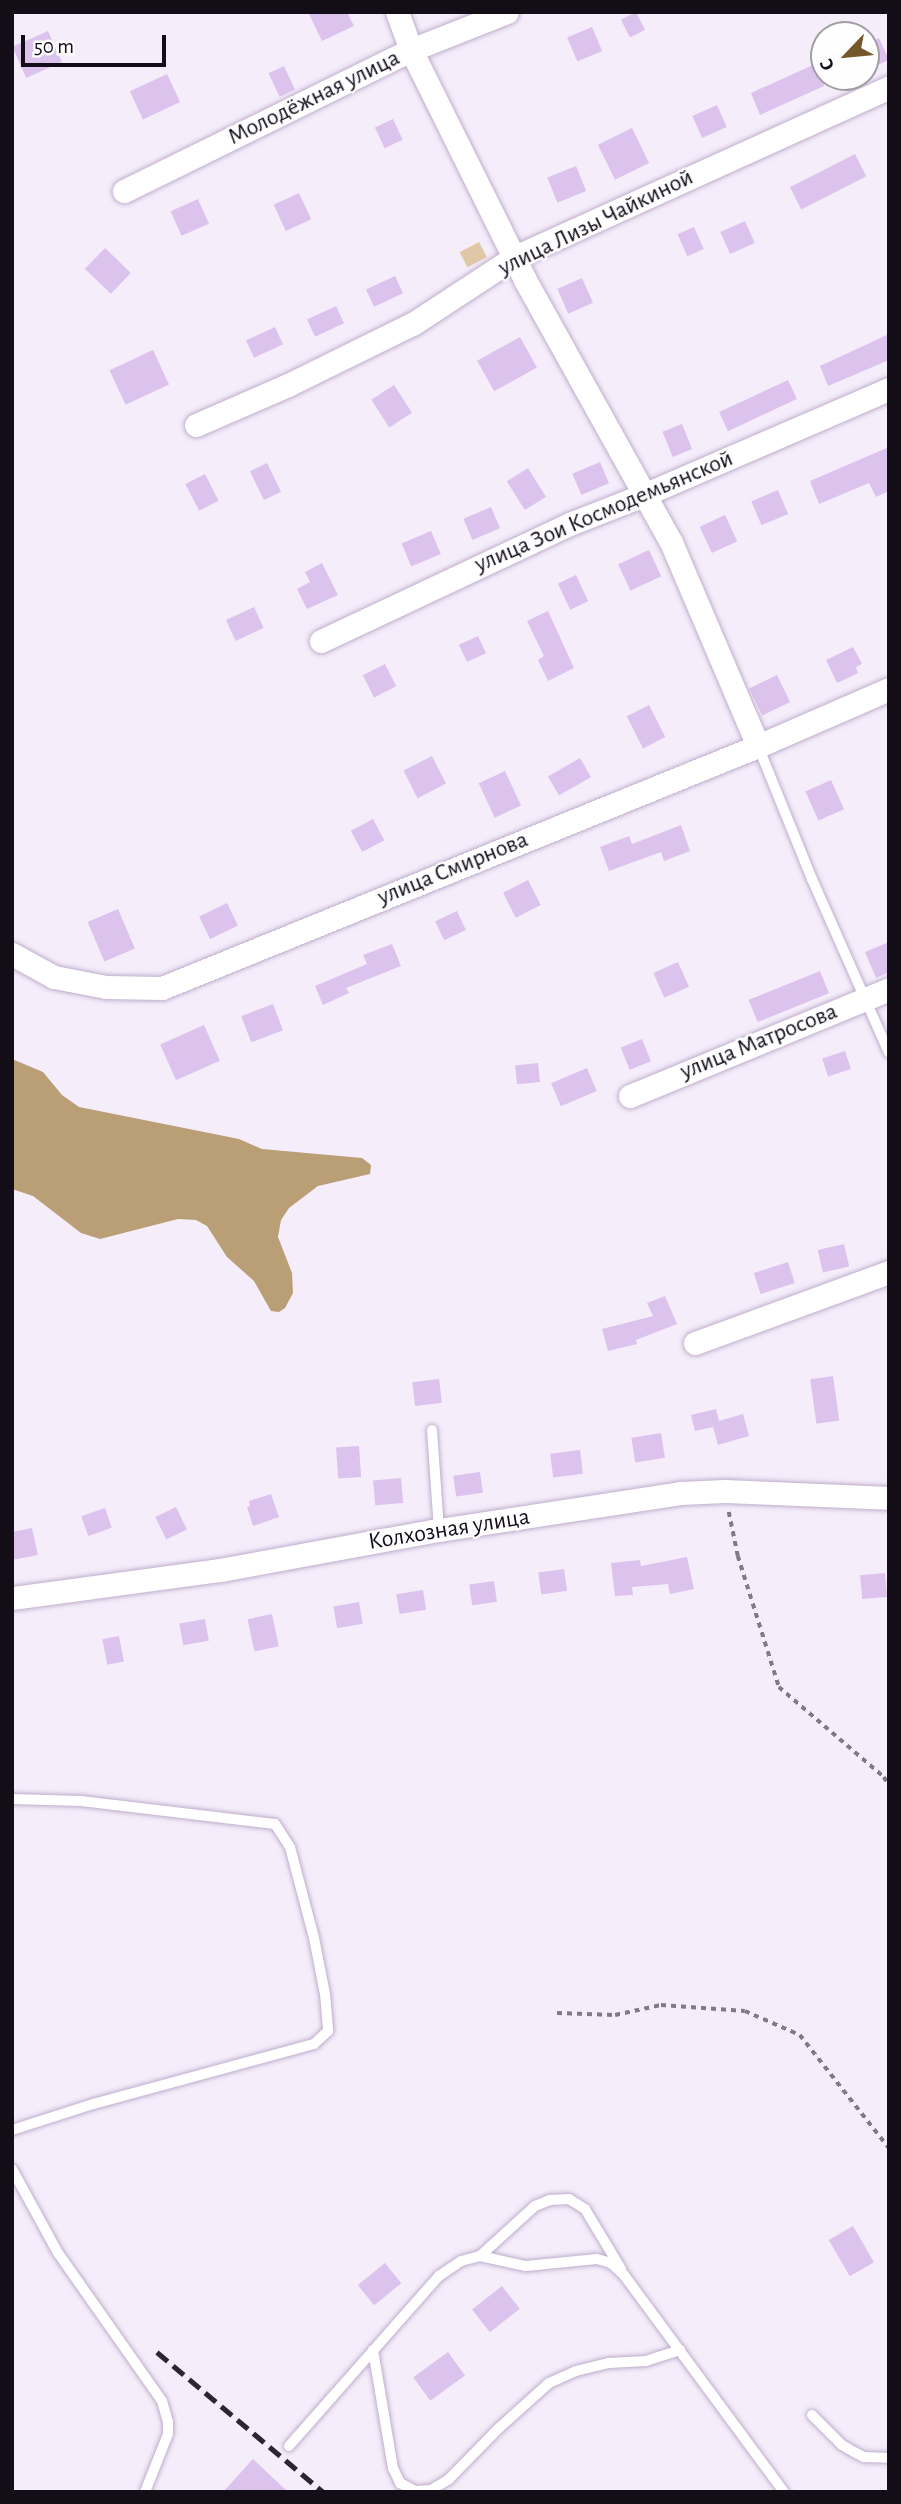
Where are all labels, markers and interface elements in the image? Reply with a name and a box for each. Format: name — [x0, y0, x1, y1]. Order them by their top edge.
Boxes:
scale bar — [24, 21, 170, 65]
north arrow — [810, 21, 880, 91]
text: 50 m — [34, 36, 74, 57]
street label: Молодёжная улица — [223, 44, 405, 152]
text: С — [817, 56, 838, 73]
street label: улица Лизы Чайкиной — [494, 163, 698, 283]
street label: улица Зои Космодемьянской — [471, 444, 737, 580]
street label: улица Смирнова — [374, 826, 532, 912]
street label: улица Матросова — [676, 997, 842, 1087]
street label: Колхозная улица — [366, 1503, 532, 1557]

